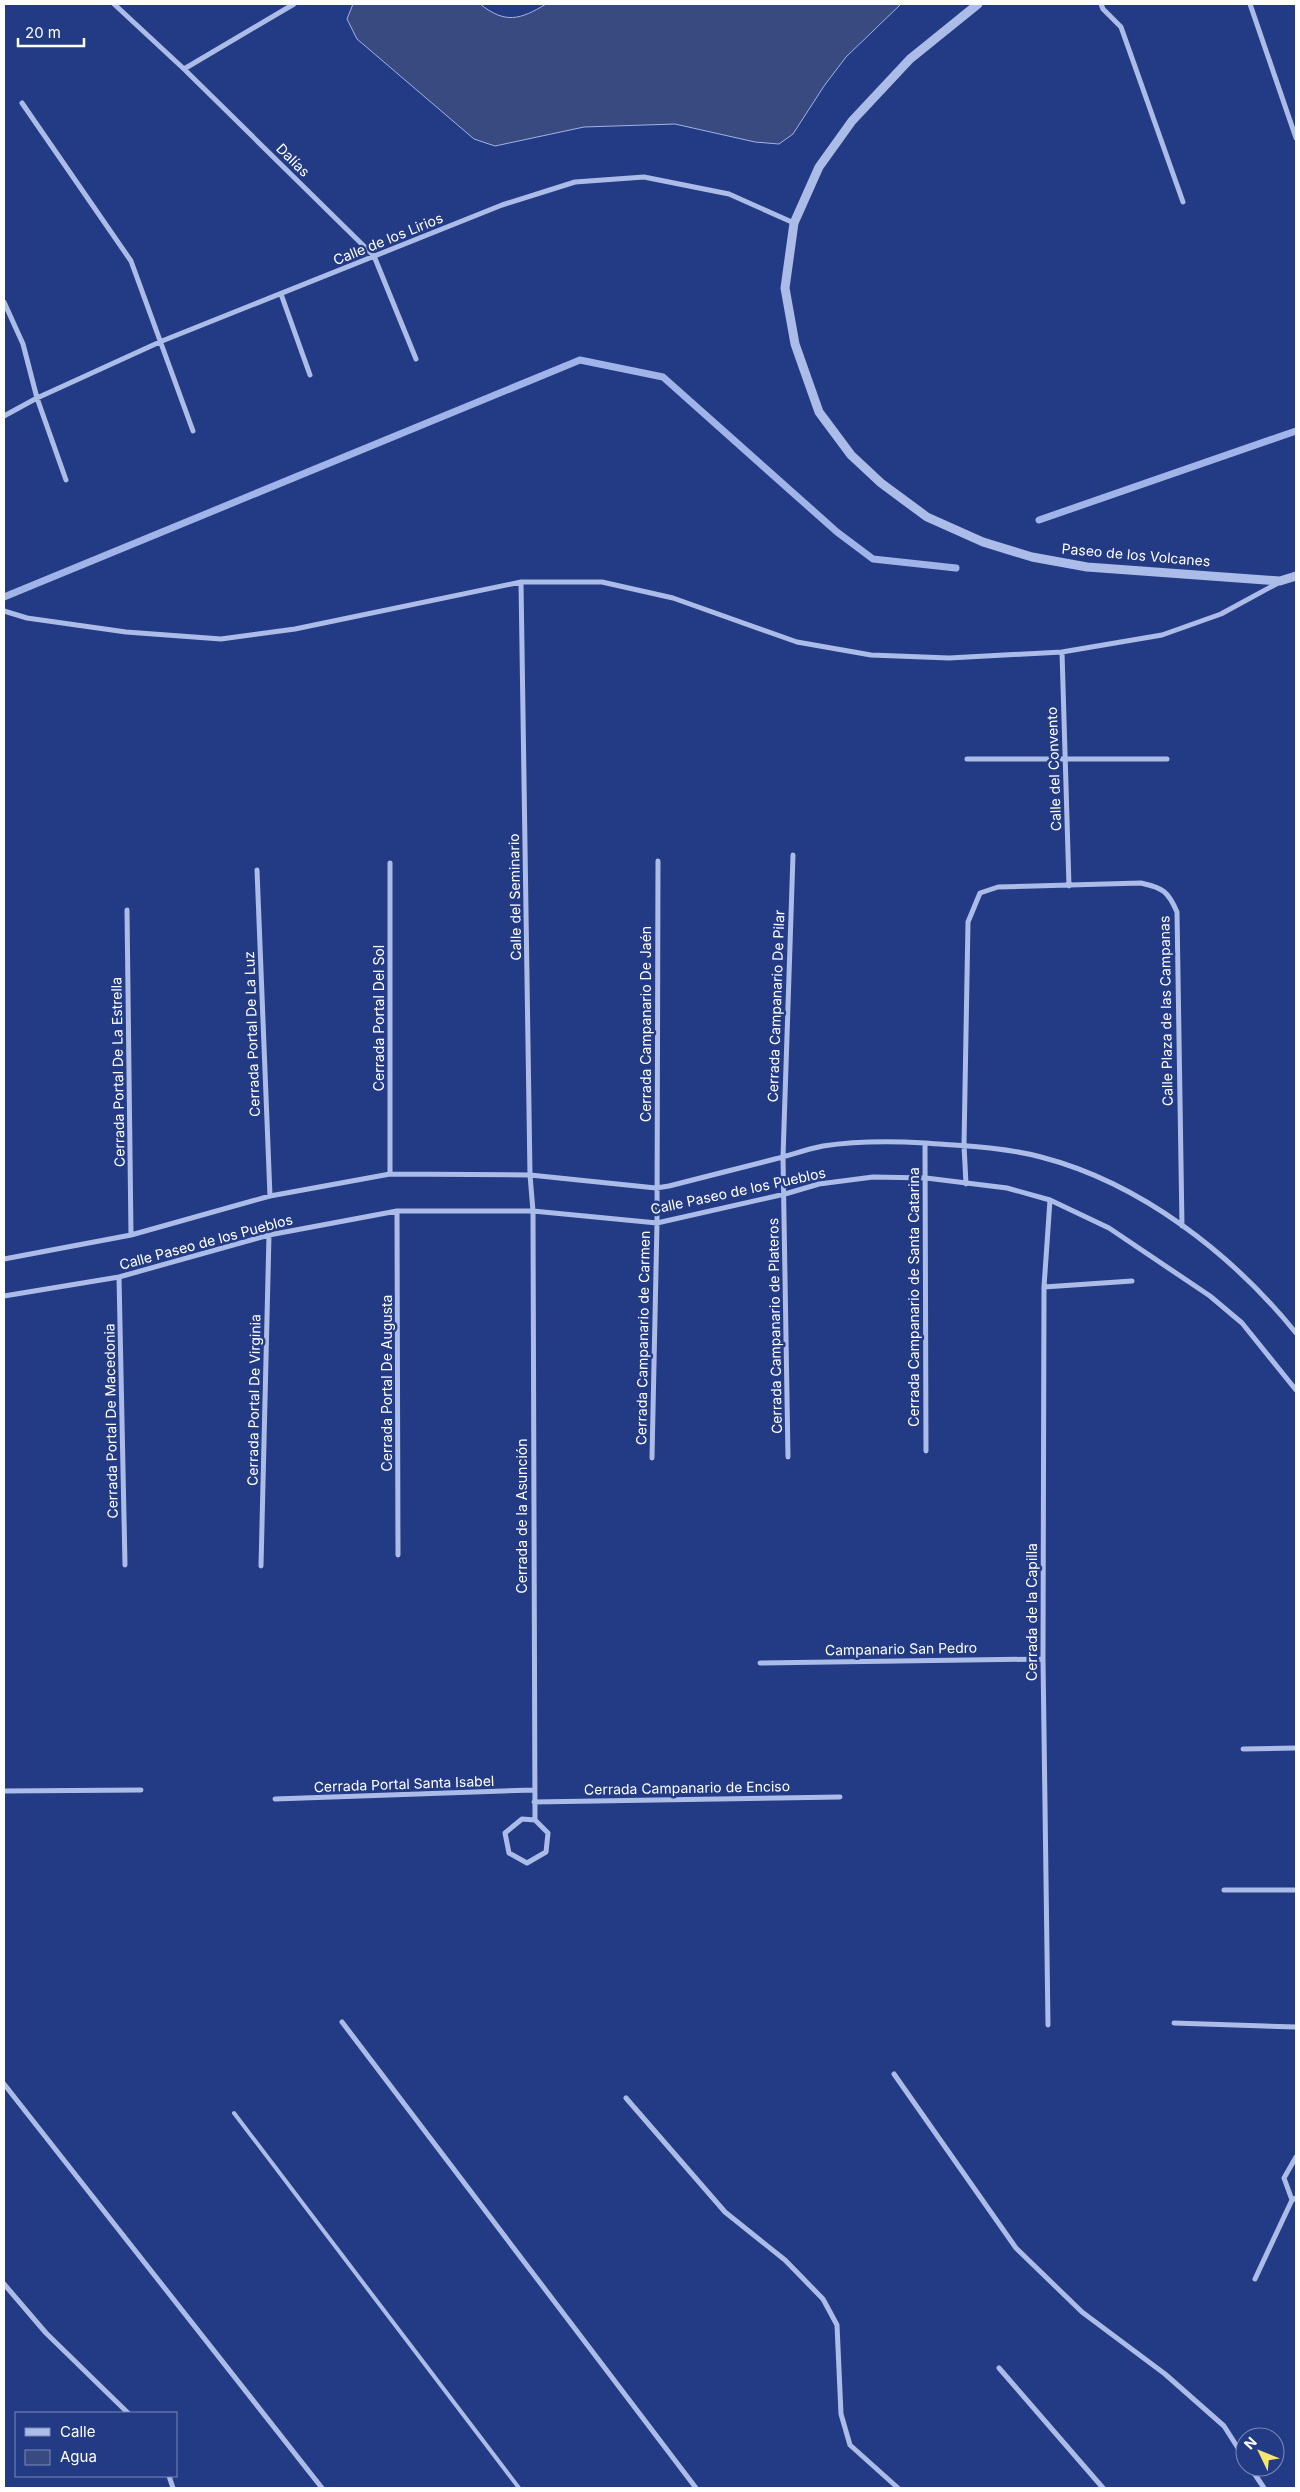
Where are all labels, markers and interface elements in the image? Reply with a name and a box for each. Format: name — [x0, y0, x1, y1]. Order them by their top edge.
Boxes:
scale bar — [18, 15, 84, 47]
text: 20 m — [25, 23, 61, 42]
street label: Dalías — [273, 139, 314, 180]
street label: Calle de los Lirios — [331, 209, 445, 268]
street label: Paseo de los Volcanes — [1061, 540, 1211, 569]
street label: Calle del Convento — [1043, 706, 1064, 832]
street label: Calle del Seminario — [505, 833, 524, 961]
street label: Cerrada Campanario De Pilar — [764, 909, 787, 1103]
street label: Calle Plaza de las Campanas — [1155, 916, 1176, 1106]
street label: Cerrada Campanario De Jaén — [637, 926, 654, 1122]
street label: Cerrada Portal Del Sol — [370, 945, 387, 1091]
street label: Cerrada Portal De La Luz — [240, 951, 263, 1117]
street label: Cerrada Portal De La Estrella — [107, 977, 128, 1167]
street label: Calle Paseo de los Pueblos — [649, 1164, 827, 1217]
street label: Cerrada Campanario de Santa Catarina — [905, 1167, 922, 1427]
street label: Calle Paseo de los Pueblos — [117, 1210, 294, 1273]
street label: Cerrada Campanario de Plateros — [764, 1218, 785, 1434]
street label: Cerrada Campanario de Carmen — [632, 1231, 653, 1445]
street label: Cerrada Portal De Augusta — [378, 1295, 395, 1471]
street label: Cerrada Portal De Virginia — [244, 1314, 263, 1486]
street label: Cerrada Portal De Macedonia — [100, 1323, 121, 1519]
street label: Cerrada de la Asunción — [513, 1439, 530, 1593]
street label: Cerrada de la Capilla — [1023, 1543, 1040, 1681]
street label: Campanario San Pedro — [825, 1639, 977, 1658]
street label: Cerrada Portal Santa Isabel — [313, 1772, 495, 1795]
street label: Cerrada Campanario de Enciso — [584, 1777, 790, 1798]
legend — [15, 2412, 178, 2477]
text: Calle — [60, 2422, 95, 2441]
north arrow — [1235, 2427, 1285, 2477]
text: N — [1240, 2433, 1260, 2452]
text: Agua — [60, 2447, 97, 2466]

